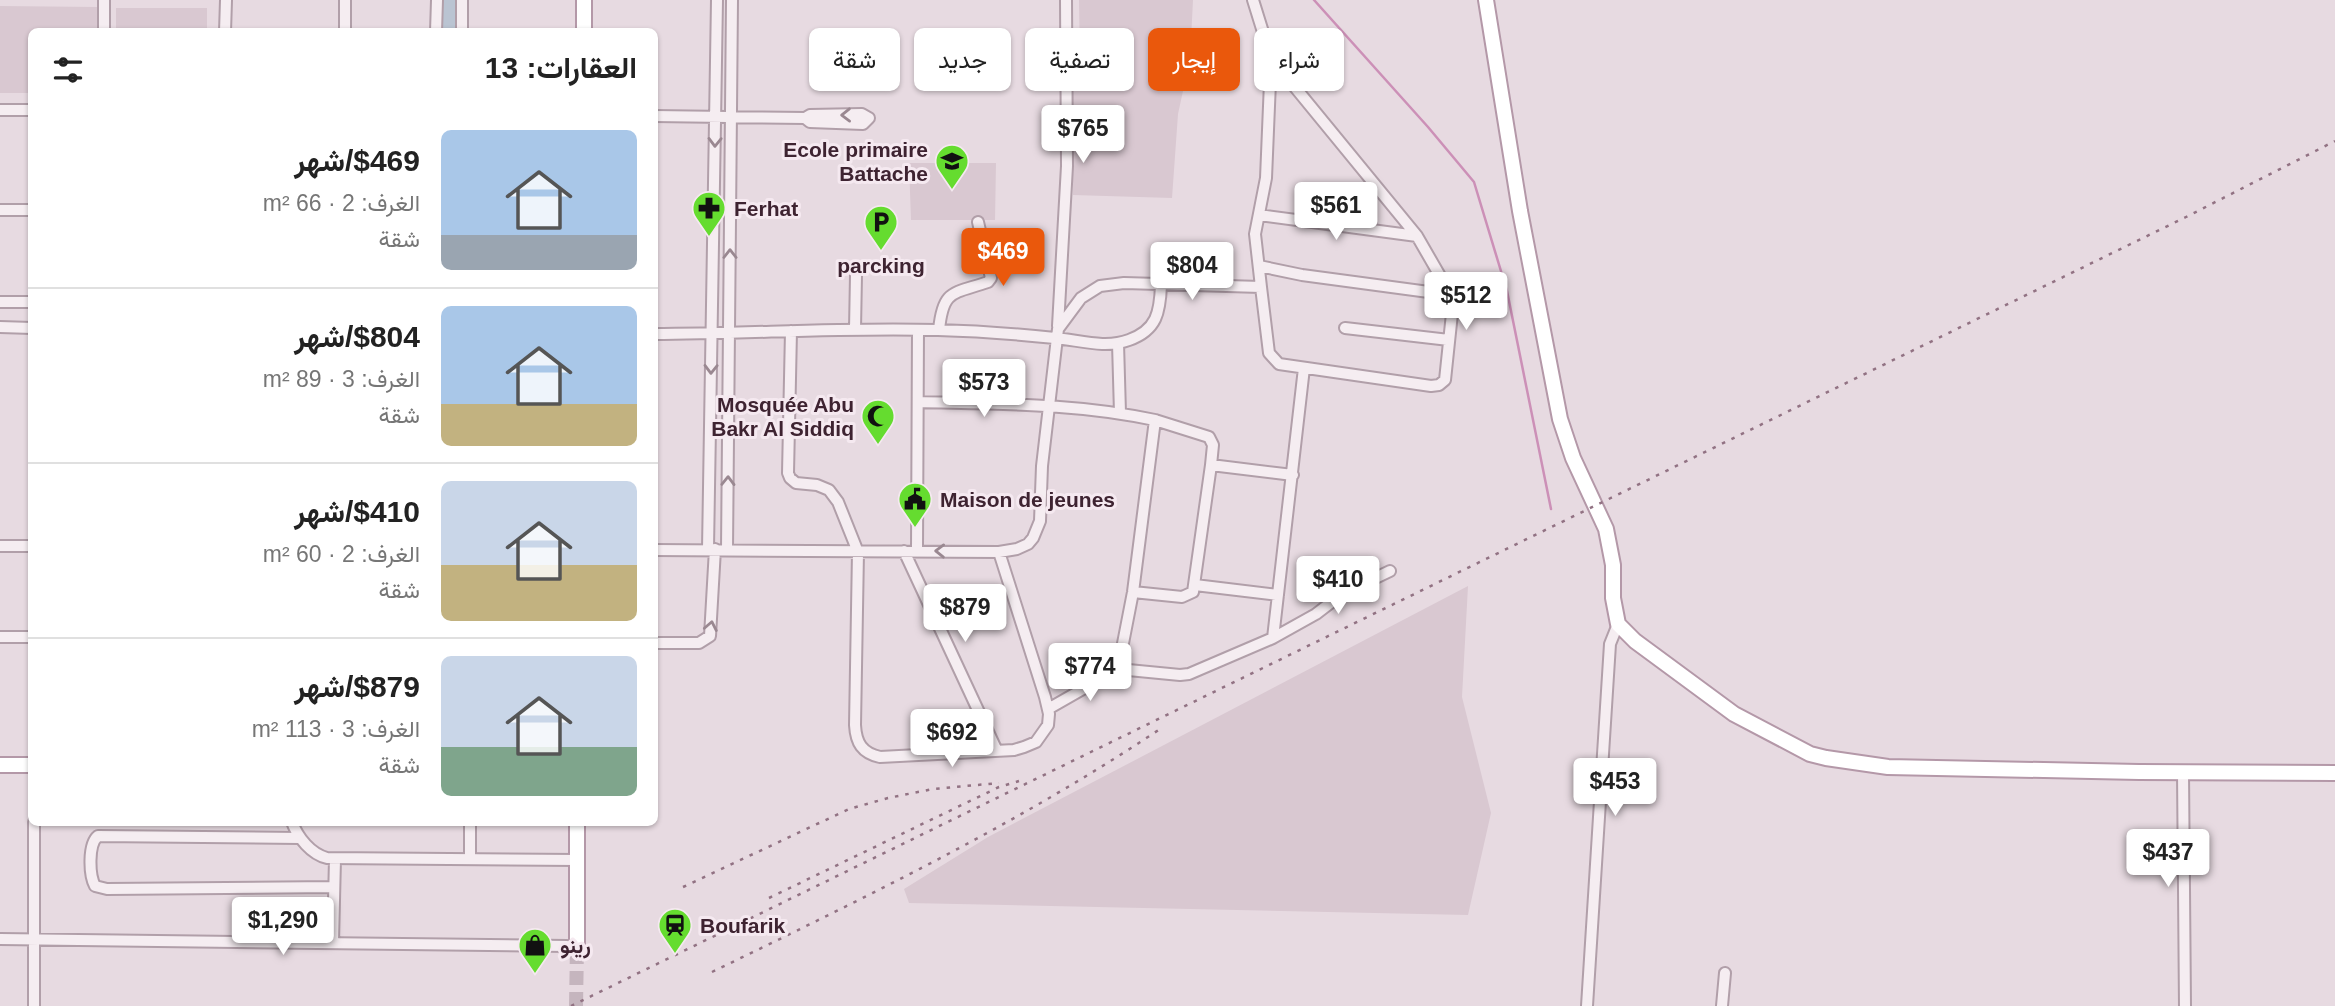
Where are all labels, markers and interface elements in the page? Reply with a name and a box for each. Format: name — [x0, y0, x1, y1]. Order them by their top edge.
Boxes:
chip: شقة — [809, 28, 900, 91]
chip: جديد — [914, 28, 1011, 91]
chip: تصفية — [1025, 28, 1134, 91]
chip: إيجار — [1148, 28, 1240, 91]
chip: شراء — [1254, 28, 1344, 91]
icon: filters — [49, 51, 87, 89]
text: العقارات: 13 — [485, 51, 637, 84]
pin: $765 — [1042, 106, 1124, 165]
one-way arrow — [841, 107, 852, 122]
text: $765 — [1057, 115, 1109, 141]
one-way arrow — [707, 137, 723, 147]
place label: Ecole primaire Battache — [783, 138, 928, 185]
school or university icon: Ecole primaire Battache — [933, 142, 971, 191]
text: $469/شهر — [294, 144, 420, 177]
icon: home — [497, 158, 581, 242]
pin: $561 — [1295, 182, 1377, 242]
pharmacy icon: Ferhat — [690, 189, 728, 238]
text: الغرف: 2 · 66 m² — [263, 190, 420, 216]
text: $561 — [1310, 192, 1362, 218]
place label: Ferhat — [734, 197, 798, 220]
parking icon: parcking — [862, 203, 900, 252]
text: شقة — [378, 226, 420, 252]
pin: $469 — [962, 229, 1044, 288]
text: $469 — [977, 238, 1029, 264]
pin: $804 — [1151, 243, 1233, 302]
one-way arrow — [722, 248, 738, 258]
text: $804 — [1166, 252, 1218, 278]
place label: parcking — [837, 254, 925, 277]
pin: $512 — [1425, 272, 1507, 332]
text: $512 — [1440, 282, 1492, 308]
text: $804/شهر — [294, 320, 420, 353]
icon: home — [497, 334, 581, 418]
pin: $573 — [943, 360, 1025, 419]
one-way arrow — [703, 364, 719, 375]
text: الغرف: 3 · 89 m² — [263, 366, 420, 392]
text: $573 — [958, 369, 1010, 395]
place label: Mosquée Abu Bakr Al Siddiq — [711, 393, 854, 440]
mosque icon: Mosquée Abu Bakr Al Siddiq — [859, 397, 897, 446]
text: شقة — [378, 402, 420, 428]
one-way arrow — [720, 475, 735, 486]
public building icon: Maison de jeunes — [896, 480, 934, 529]
place label: Maison de jeunes — [940, 488, 1115, 511]
text: $410/شهر — [294, 495, 420, 528]
icon: home — [497, 509, 581, 593]
text: الغرف: 2 · 60 m² — [263, 541, 420, 567]
one-way arrow — [934, 543, 945, 559]
pin: $410 — [1297, 556, 1379, 616]
text: $410 — [1312, 566, 1364, 592]
text: شقة — [378, 577, 420, 603]
pin: $879 — [924, 584, 1006, 644]
text: $879 — [939, 594, 991, 620]
one-way arrow — [703, 620, 718, 632]
pin: $774 — [1049, 644, 1131, 703]
text: $774 — [1064, 653, 1116, 679]
text: $879/شهر — [294, 670, 420, 703]
icon: home — [497, 684, 581, 768]
pin: $692 — [911, 710, 993, 769]
text: الغرف: 3 · 113 m² — [252, 716, 420, 742]
text: $692 — [926, 719, 978, 745]
text: شقة — [378, 752, 420, 778]
pin: $453 — [1574, 758, 1656, 818]
text: $453 — [1589, 768, 1641, 794]
pin: $437 — [2127, 830, 2209, 889]
text: $437 — [2142, 839, 2194, 865]
pin: $1,290 — [226, 898, 340, 957]
station icon: Boufarik — [656, 906, 694, 955]
text: $1,290 — [248, 907, 318, 933]
place label: Boufarik — [700, 914, 786, 937]
shop icon: رينو — [516, 926, 554, 975]
place label: رينو — [560, 934, 591, 959]

